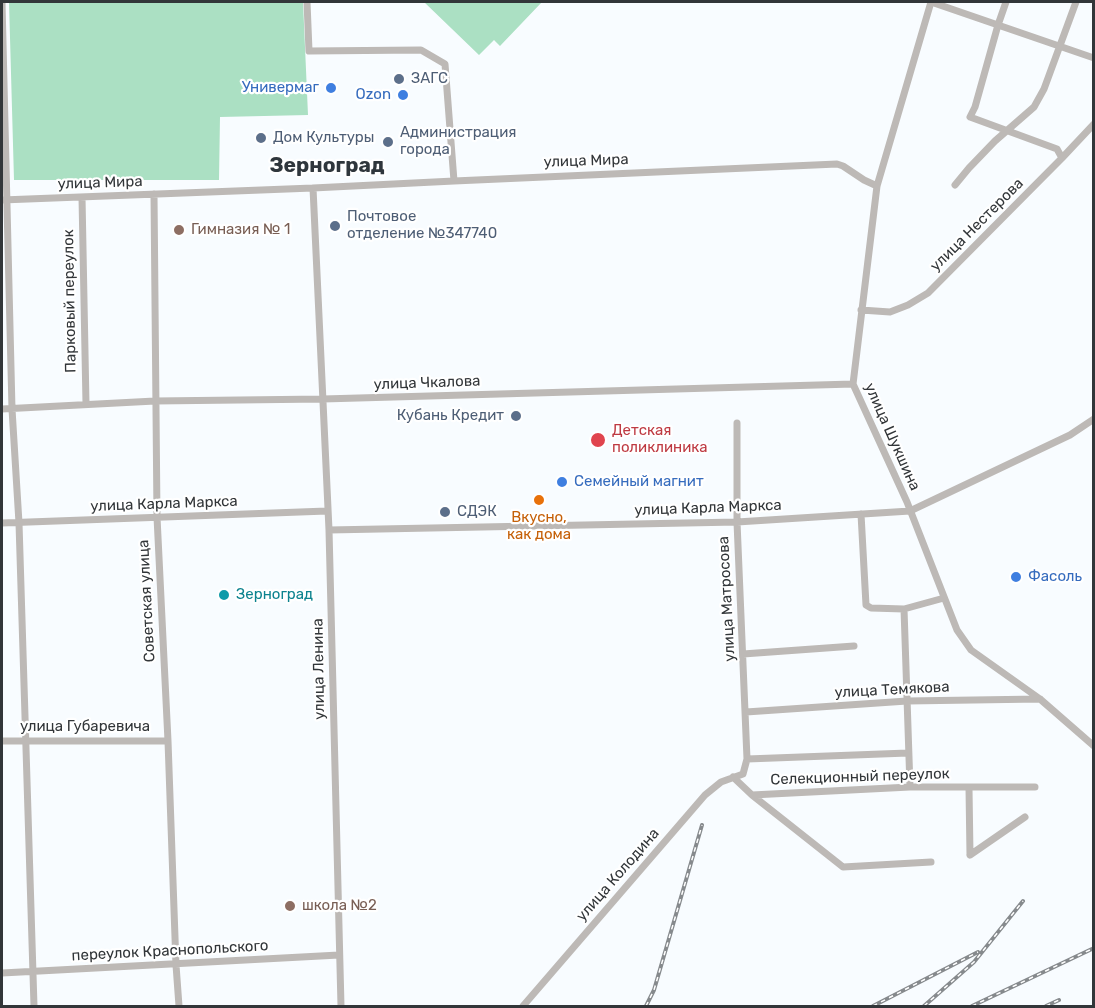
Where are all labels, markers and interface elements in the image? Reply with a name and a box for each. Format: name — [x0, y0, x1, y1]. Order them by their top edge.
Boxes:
place label: ЗАГС — [411, 70, 448, 88]
marker: ЗАГС — [392, 72, 406, 86]
place label: Универмаг — [242, 79, 319, 97]
marker: Универмаг — [324, 81, 338, 95]
place label: Ozon — [356, 86, 391, 104]
marker: Ozon — [396, 88, 410, 102]
place label: Администрация города — [400, 124, 516, 159]
place label: Дом Культуры — [273, 129, 374, 147]
marker: Дом Культуры — [254, 131, 268, 145]
marker: Администрация города — [381, 135, 395, 149]
street label: улица Мира — [543, 151, 629, 171]
district label: Зерноград — [269, 153, 385, 179]
street label: улица Мира — [57, 173, 143, 193]
street label: улица Нестерова — [927, 175, 1027, 275]
place label: Почтовое отделение №347740 — [347, 208, 497, 243]
marker: Почтовое отделение №347740 — [328, 219, 342, 233]
place label: Гимназия № 1 — [191, 221, 290, 239]
marker: Гимназия № 1 — [172, 223, 186, 237]
street label: Парковый переулок — [60, 229, 80, 373]
street label: улица Чкалова — [373, 372, 481, 394]
street label: улица Шукшина — [860, 380, 924, 494]
place label: Кубань Кредит — [397, 407, 504, 425]
marker: Кубань Кредит — [509, 409, 523, 423]
place label: Детская поликлиника — [612, 422, 708, 457]
marker: Детская поликлиника — [589, 431, 607, 449]
place label: Семейный магнит — [574, 473, 704, 491]
marker: Семейный магнит — [555, 475, 569, 489]
street label: улица Карла Маркса — [90, 492, 238, 516]
marker: Вкусно, как дома — [532, 493, 546, 507]
street label: улица Карла Маркса — [634, 496, 782, 520]
place label: СДЭК — [457, 503, 497, 521]
marker: СДЭК — [438, 505, 452, 519]
place label: Вкусно, как дома — [507, 509, 571, 544]
street label: улица Матросова — [715, 536, 739, 662]
street label: Советская улица — [135, 539, 159, 663]
place label: Фасоль — [1028, 568, 1082, 586]
marker: Фасоль — [1009, 570, 1023, 584]
place label: Зерноград — [236, 586, 313, 604]
marker: Зерноград — [217, 588, 231, 602]
street label: улица Ленина — [309, 618, 329, 720]
street label: улица Темякова — [834, 678, 950, 702]
street label: улица Губаревича — [20, 718, 150, 736]
street label: Селекционный переулок — [770, 765, 950, 789]
street label: улица Колодина — [573, 825, 663, 925]
place label: школа №2 — [302, 897, 377, 915]
marker: школа №2 — [283, 899, 297, 913]
street label: переулок Краснопольского — [71, 937, 269, 965]

